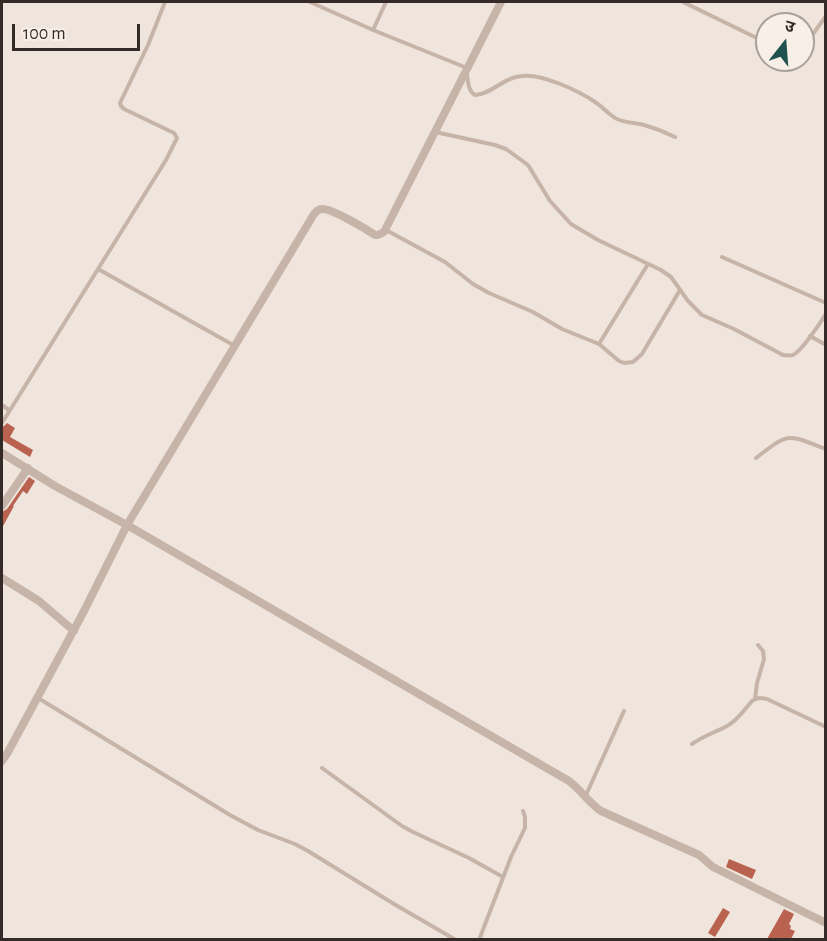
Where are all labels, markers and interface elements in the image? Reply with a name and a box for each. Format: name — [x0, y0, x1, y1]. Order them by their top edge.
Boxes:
scale bar — [15, 12, 142, 50]
north arrow — [755, 12, 815, 72]
text: उ — [783, 18, 796, 36]
text: 100 m — [23, 25, 66, 43]

